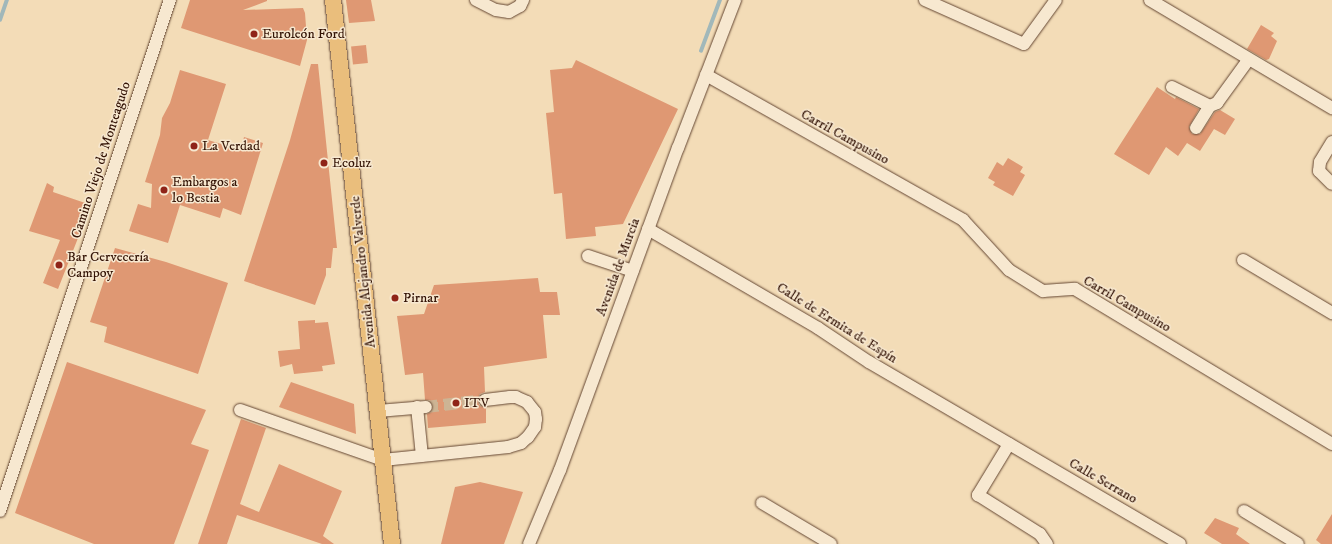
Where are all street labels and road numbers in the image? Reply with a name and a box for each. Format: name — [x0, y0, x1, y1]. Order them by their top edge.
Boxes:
street label: Camino Viejo de Monteagudo — [68, 79, 134, 241]
street label: Carril Campusino — [798, 106, 892, 168]
street label: Avenida Alejandro Valverde — [347, 195, 379, 349]
street label: Avenida de Murcia — [592, 216, 644, 318]
street label: Carril Campusino — [1080, 272, 1174, 336]
street label: Calle de Ermita de Espín — [774, 279, 900, 367]
street label: Calle Serrano — [1066, 455, 1140, 507]

